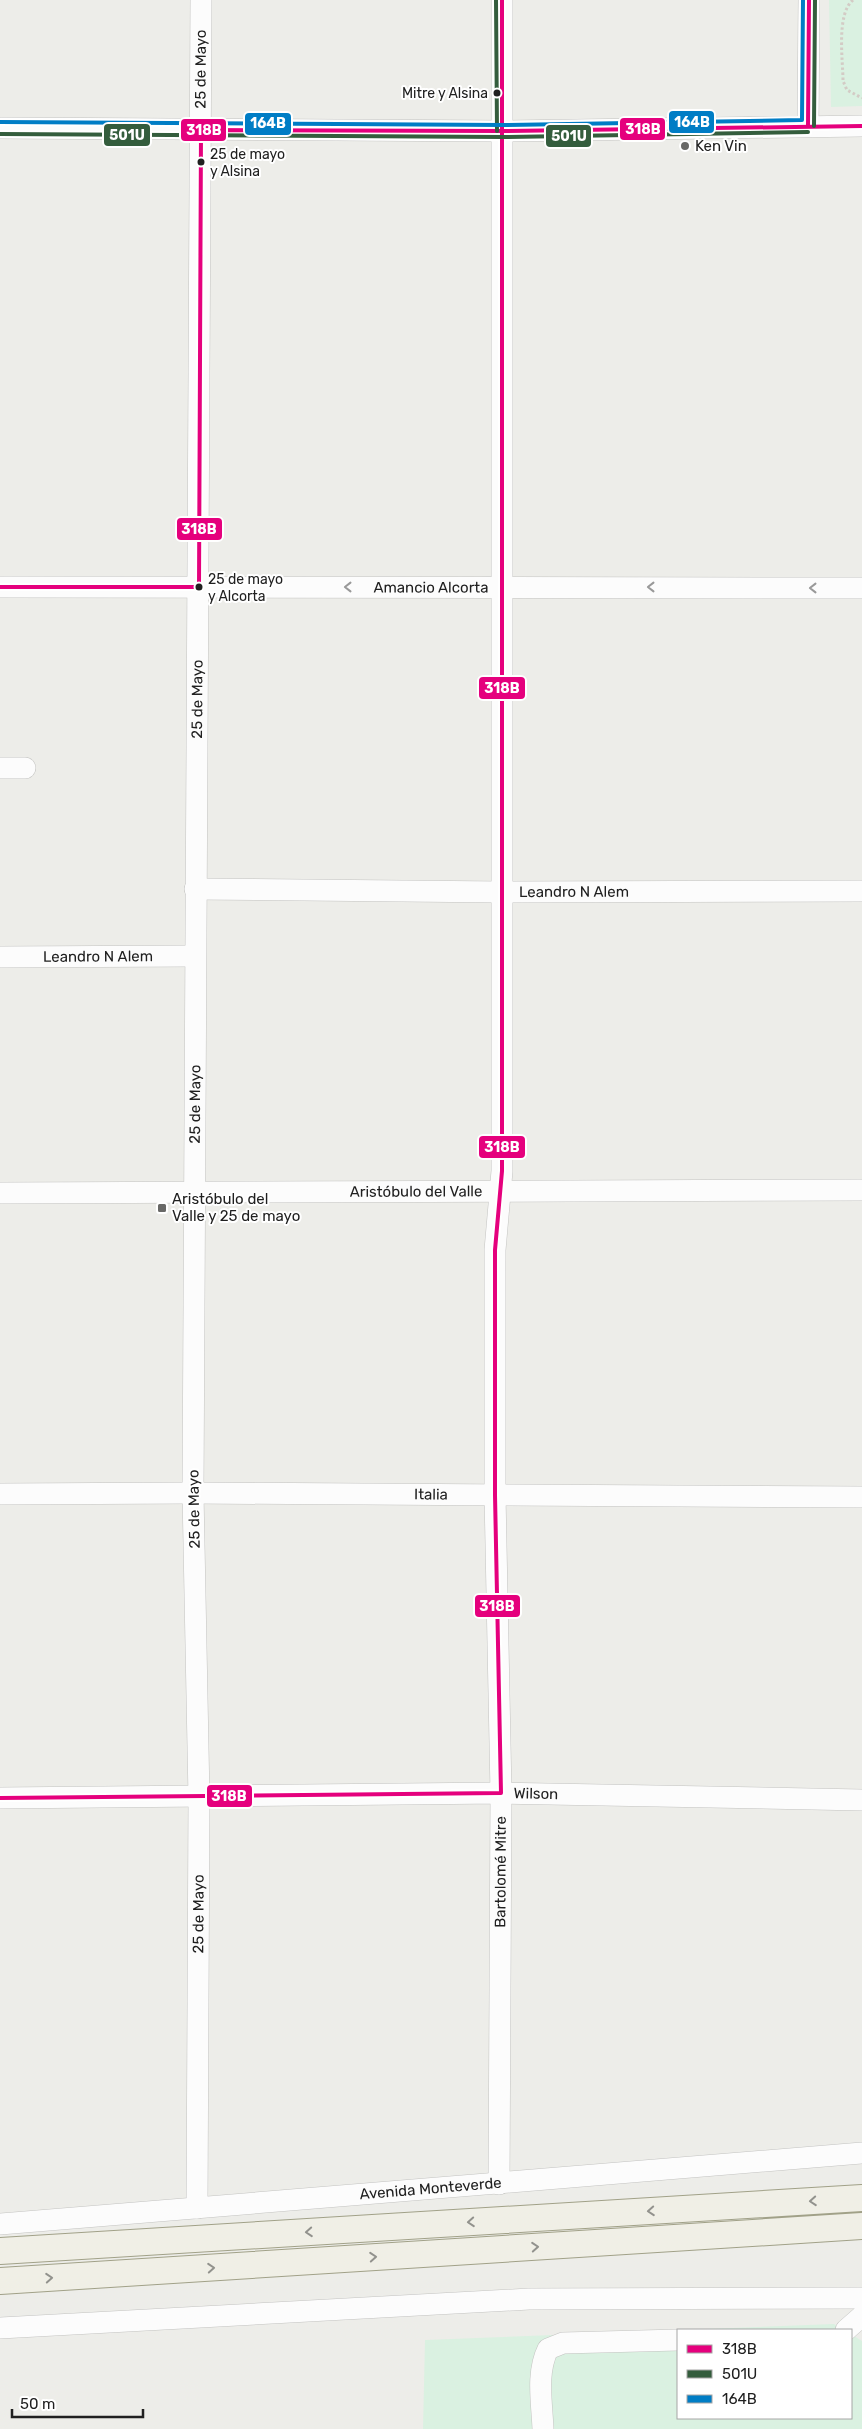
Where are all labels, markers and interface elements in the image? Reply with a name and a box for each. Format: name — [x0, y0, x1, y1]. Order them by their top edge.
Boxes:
street label: 25 de Mayo — [191, 29, 210, 109]
place label: Mitre y Alsina — [402, 85, 488, 102]
marker: Mitre y Alsina — [492, 88, 502, 98]
line badge: 164B — [668, 110, 715, 134]
line badge: 164B — [244, 112, 292, 136]
text: 164B — [674, 114, 710, 131]
text: 164B — [250, 115, 286, 132]
line badge: 318B — [619, 117, 666, 141]
line badge: 318B — [180, 118, 227, 142]
text: 318B — [625, 121, 661, 138]
text: 318B — [186, 122, 222, 139]
line badge: 501U — [103, 123, 151, 147]
line badge: 501U — [545, 124, 592, 148]
text: 501U — [109, 127, 145, 144]
text: 501U — [551, 128, 587, 145]
place label: Ken Vin — [695, 137, 747, 155]
marker: Ken Vin — [679, 140, 691, 152]
place label: 25 de mayo y Alsina — [210, 146, 285, 180]
marker: 25 de mayo y Alsina — [196, 157, 206, 167]
line badge: 318B — [176, 517, 223, 541]
text: 318B — [181, 521, 217, 538]
place label: 25 de mayo y Alcorta — [208, 571, 283, 605]
street label: Amancio Alcorta — [373, 578, 489, 597]
marker: 25 de mayo y Alcorta — [194, 582, 204, 592]
one-way arrow — [344, 582, 352, 592]
one-way arrow — [647, 582, 654, 592]
one-way arrow — [809, 583, 817, 593]
street label: 25 de Mayo — [188, 659, 206, 739]
line badge: 318B — [478, 676, 526, 700]
text: 318B — [484, 680, 520, 697]
street label: Leandro N Alem — [519, 883, 629, 901]
street label: Leandro N Alem — [43, 947, 153, 966]
street label: 25 de Mayo — [186, 1064, 204, 1144]
line badge: 318B — [478, 1135, 526, 1159]
text: 318B — [484, 1139, 520, 1156]
street label: Aristóbulo del Valle — [350, 1182, 482, 1201]
place label: Aristóbulo del Valle y 25 de mayo — [172, 1190, 300, 1225]
marker: Aristóbulo del Valle y 25 de mayo — [156, 1202, 168, 1214]
street label: 25 de Mayo — [184, 1469, 204, 1549]
street label: Italia — [414, 1485, 448, 1504]
line badge: 318B — [474, 1594, 521, 1618]
text: 318B — [479, 1598, 515, 1615]
line badge: 318B — [206, 1784, 253, 1808]
street label: Wilson — [513, 1784, 558, 1803]
text: 318B — [211, 1788, 247, 1805]
street label: Bartolomé Mitre — [491, 1816, 510, 1928]
street label: 25 de Mayo — [189, 1874, 208, 1954]
street label: Avenida Monteverde — [359, 2174, 502, 2203]
one-way arrow — [809, 2196, 817, 2207]
one-way arrow — [647, 2206, 655, 2217]
one-way arrow — [467, 2217, 475, 2228]
one-way arrow — [305, 2227, 313, 2238]
one-way arrow — [531, 2241, 539, 2252]
one-way arrow — [369, 2252, 377, 2263]
one-way arrow — [207, 2262, 215, 2273]
one-way arrow — [45, 2273, 53, 2284]
legend — [677, 2329, 852, 2419]
text: 318B — [722, 2340, 757, 2358]
text: 501U — [722, 2365, 757, 2383]
scale bar — [12, 2386, 144, 2418]
text: 164B — [722, 2390, 757, 2408]
text: 50 m — [20, 2395, 55, 2413]

